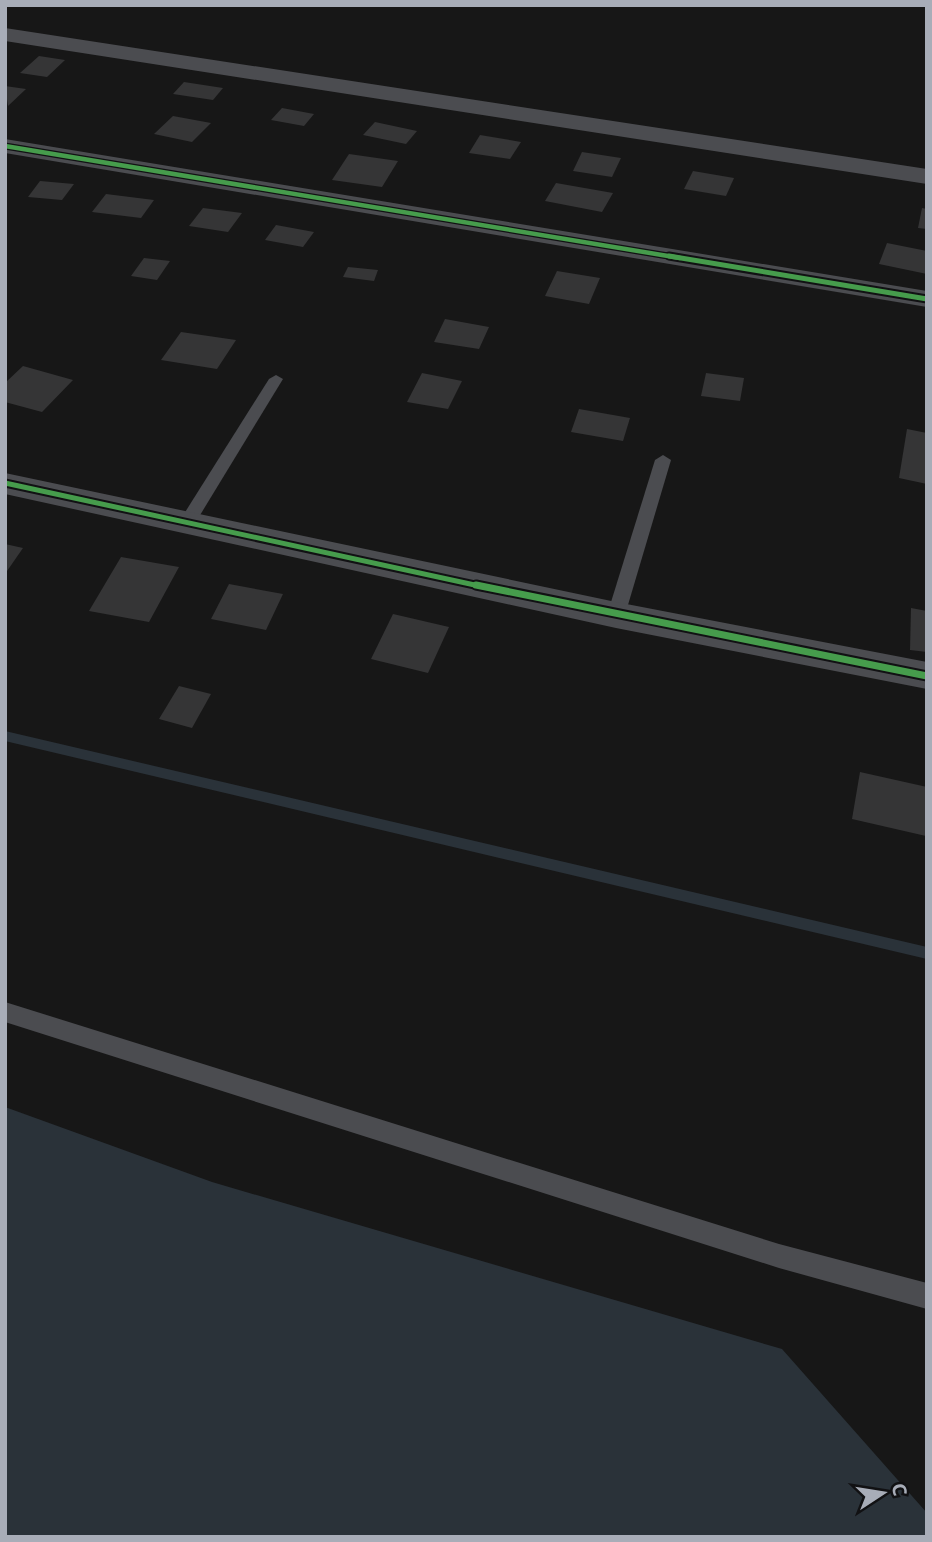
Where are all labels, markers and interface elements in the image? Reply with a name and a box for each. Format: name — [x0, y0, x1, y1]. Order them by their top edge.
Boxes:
north arrow — [848, 1458, 918, 1528]
text: С — [886, 1481, 914, 1498]

